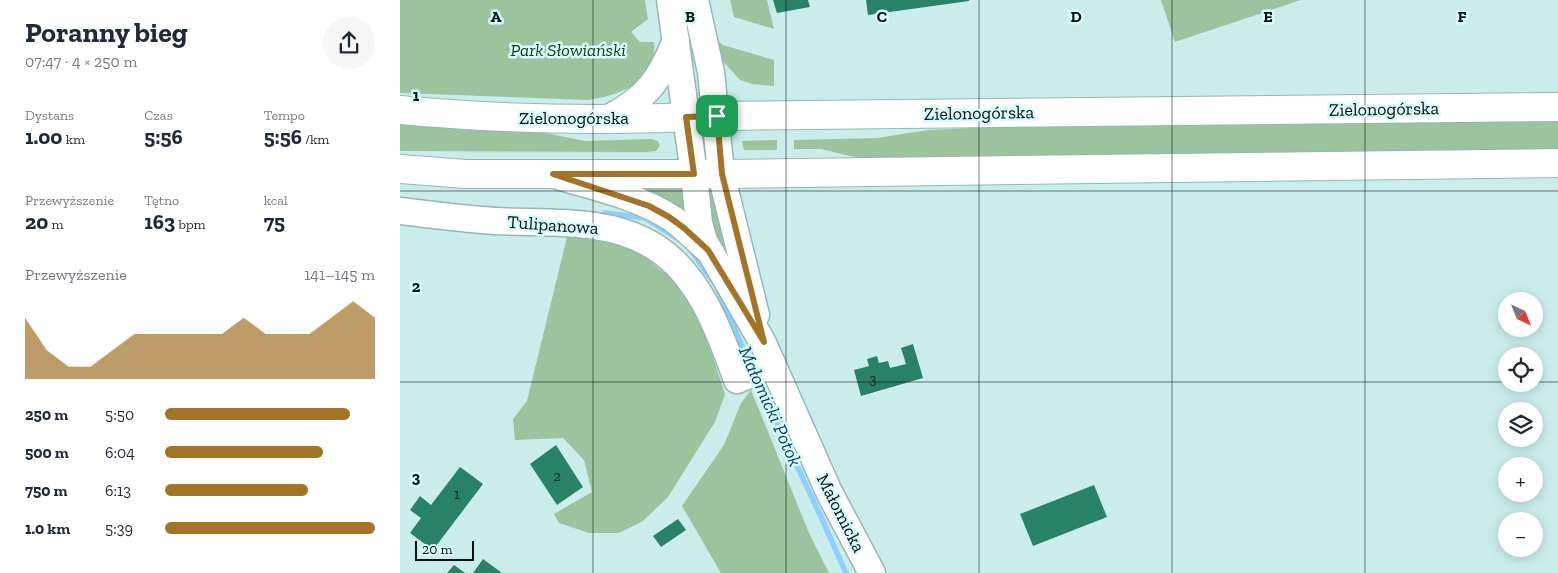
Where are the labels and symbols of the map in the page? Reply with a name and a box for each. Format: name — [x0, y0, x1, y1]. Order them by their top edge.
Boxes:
text: A — [491, 7, 502, 26]
text: B — [685, 7, 695, 26]
text: C — [877, 7, 887, 26]
text: D — [1070, 7, 1082, 26]
text: E — [1263, 7, 1273, 26]
text: F — [1457, 7, 1467, 26]
park label: Park Słowiański — [510, 39, 626, 61]
text: 1 — [413, 86, 420, 105]
pin — [696, 95, 738, 137]
street label: Zielonogórska — [1329, 97, 1440, 121]
street label: Zielonogórska — [924, 101, 1035, 125]
street label: Zielonogórska — [519, 107, 629, 129]
street label: Tulipanowa — [507, 211, 600, 239]
text: 2 — [412, 277, 421, 296]
north arrow — [1498, 292, 1542, 338]
water label: Małomicki Potok — [734, 343, 807, 470]
house number: 3 — [869, 370, 877, 388]
house number: 2 — [553, 467, 561, 485]
text: 3 — [412, 468, 421, 487]
street label: Małomicka — [812, 470, 870, 556]
house number: 1 — [454, 485, 460, 503]
scale bar — [415, 538, 474, 561]

